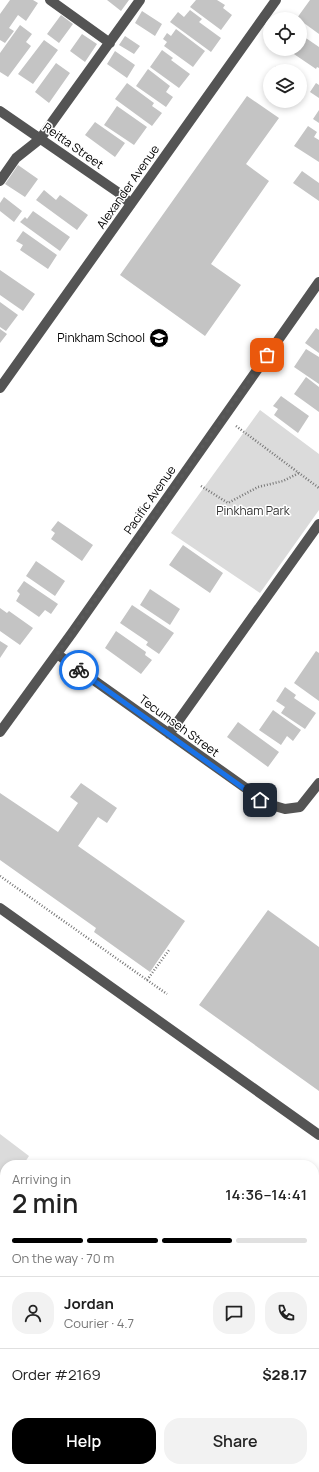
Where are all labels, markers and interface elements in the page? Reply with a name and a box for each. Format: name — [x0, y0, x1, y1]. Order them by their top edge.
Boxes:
map controls — [263, 12, 307, 108]
button: locate — [263, 12, 307, 56]
button: layers — [263, 64, 307, 108]
street label: Reitta Street — [39, 118, 107, 173]
street label: Alexander Avenue — [92, 141, 163, 232]
school or university icon: Pinkham School — [148, 327, 170, 349]
place label: Pinkham School — [57, 329, 145, 346]
pin — [250, 338, 284, 372]
icon: bag — [256, 344, 278, 366]
street label: Pacific Avenue — [120, 462, 180, 537]
park label: Pinkham Park — [216, 502, 291, 519]
courier — [59, 650, 99, 690]
icon: bike — [68, 659, 90, 681]
street label: Tecumseh Street — [136, 691, 223, 761]
pin — [243, 783, 277, 817]
icon: home — [249, 789, 271, 811]
text: Arriving in — [12, 1170, 71, 1188]
text: 14:36–14:41 — [225, 1184, 307, 1205]
text: 2 min — [12, 1185, 78, 1221]
text: On the way · 70 m — [12, 1249, 114, 1267]
button: person — [12, 1292, 54, 1334]
button: chat — [213, 1292, 255, 1334]
button: phone — [265, 1292, 307, 1334]
text: Jordan — [64, 1293, 114, 1314]
text: Courier · 4.7 — [64, 1314, 134, 1332]
text: Order #2169 — [12, 1364, 101, 1385]
text: $28.17 — [262, 1364, 307, 1385]
button: Help — [12, 1418, 156, 1464]
button: Share — [164, 1418, 307, 1464]

